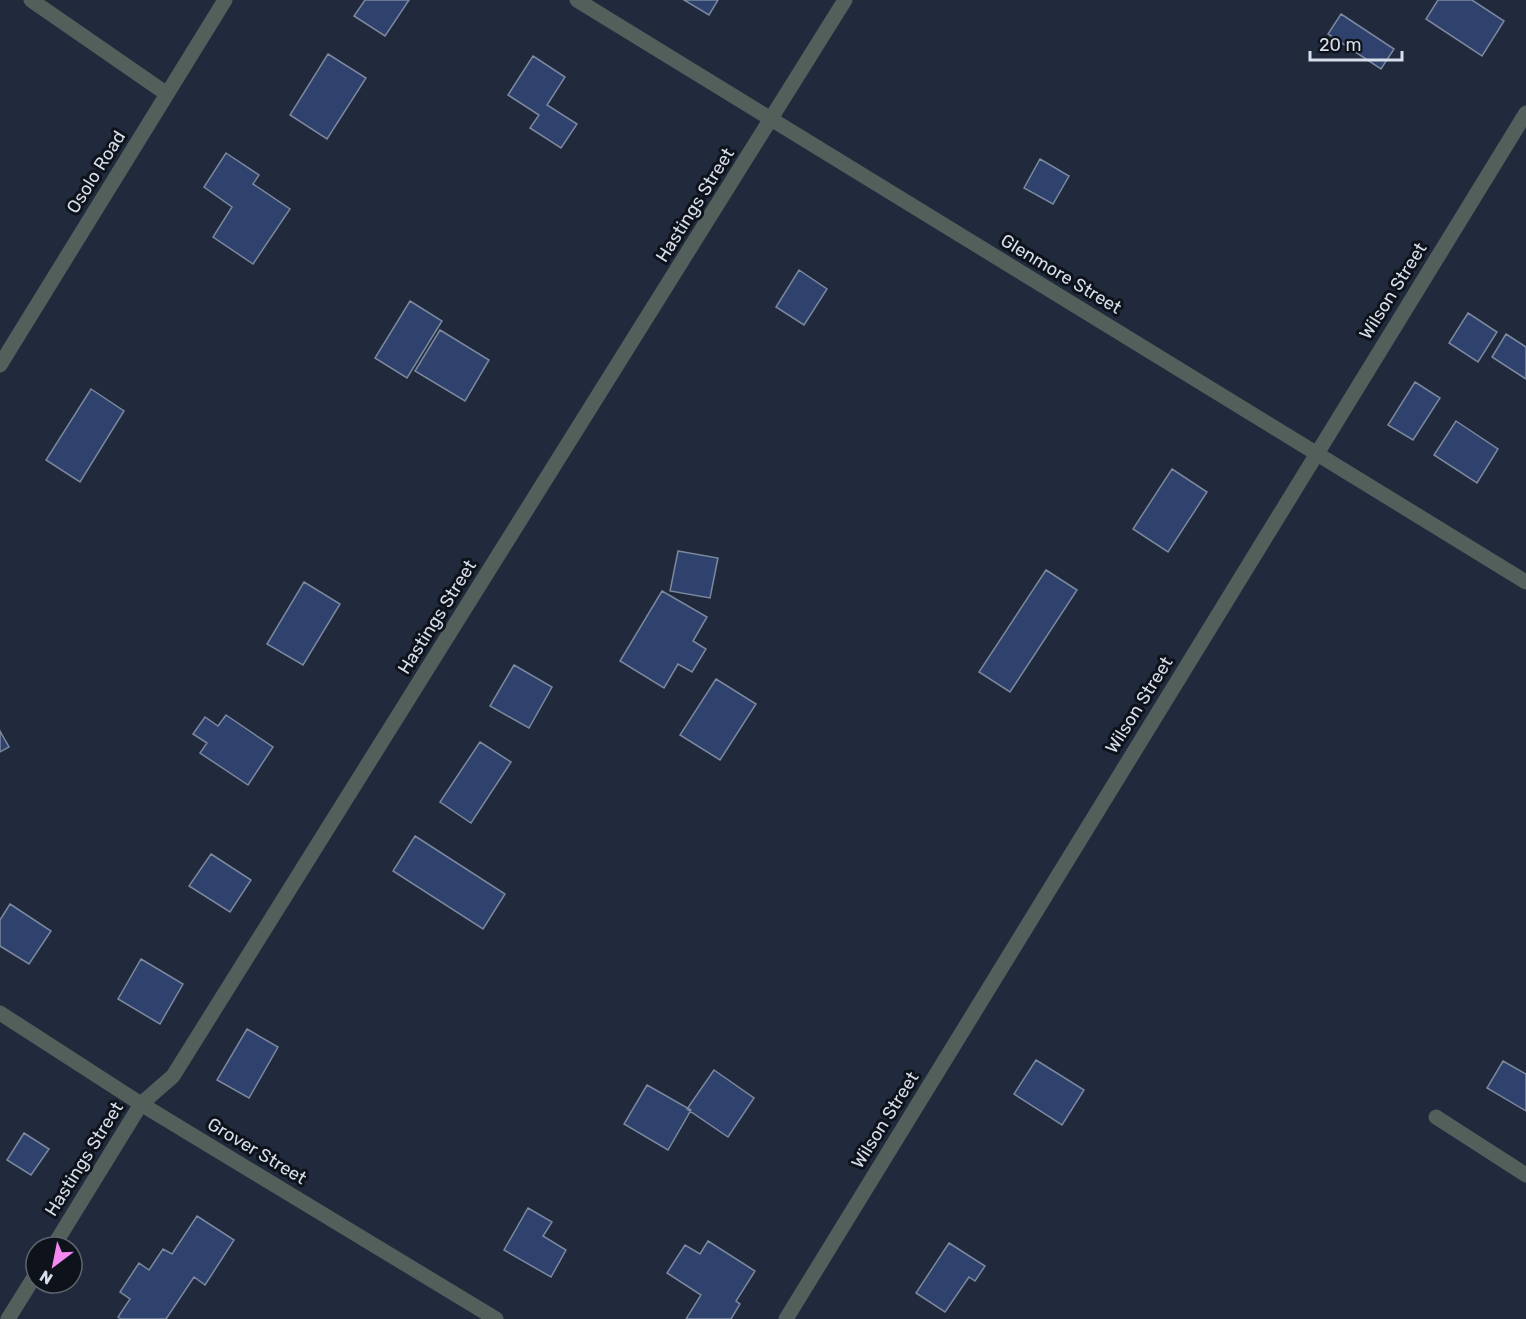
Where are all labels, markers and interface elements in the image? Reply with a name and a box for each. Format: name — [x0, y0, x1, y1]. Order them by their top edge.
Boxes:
scale bar — [1310, 24, 1402, 62]
text: 20 m — [1319, 34, 1361, 56]
street label: Osolo Road — [62, 127, 130, 217]
street label: Hastings Street — [651, 144, 739, 266]
street label: Glenmore Street — [997, 229, 1125, 319]
street label: Wilson Street — [1355, 239, 1431, 343]
street label: Hastings Street — [393, 556, 481, 678]
street label: Wilson Street — [1101, 653, 1177, 757]
street label: Wilson Street — [847, 1068, 923, 1172]
street label: Hastings Street — [40, 1098, 128, 1220]
street label: Grover Street — [204, 1113, 310, 1189]
north arrow — [24, 1235, 84, 1295]
text: N — [36, 1266, 56, 1288]

